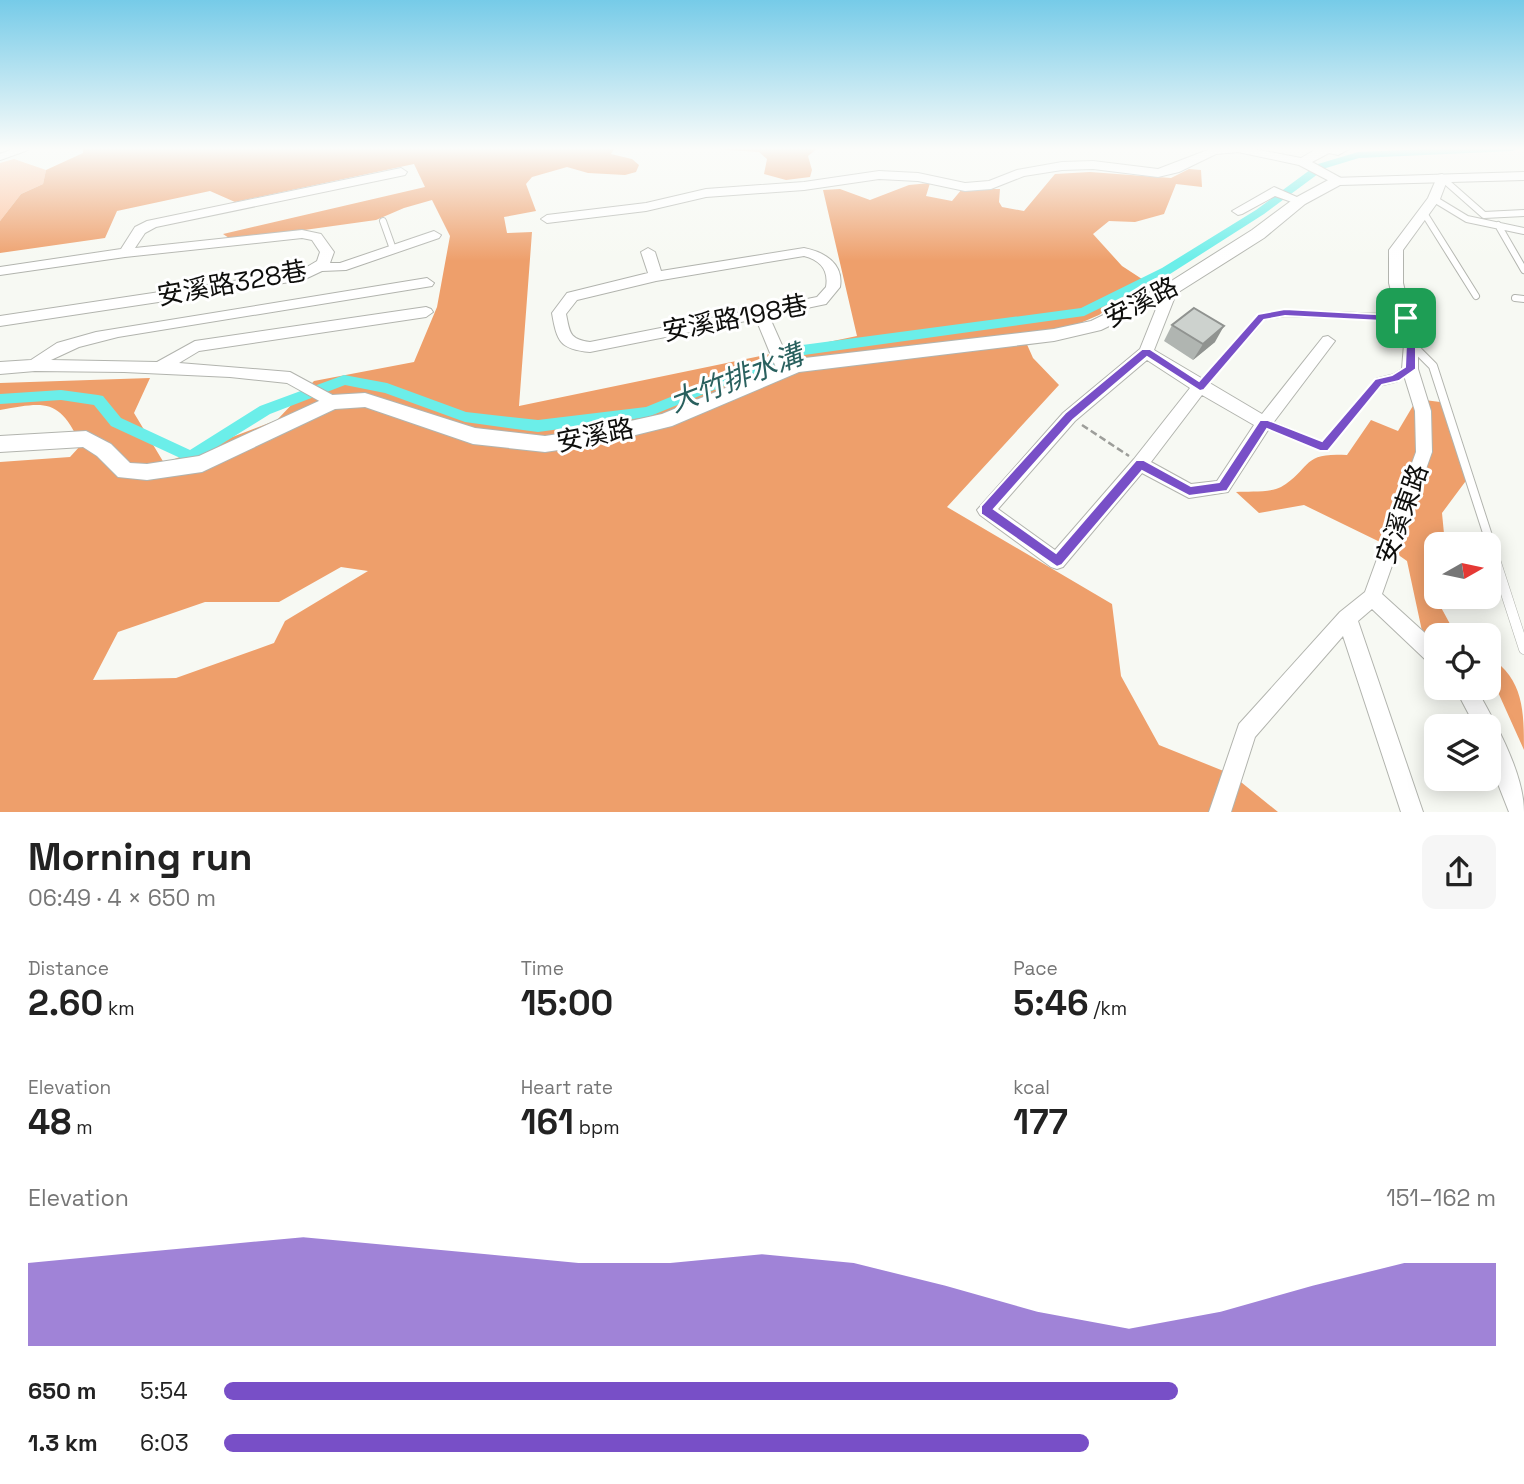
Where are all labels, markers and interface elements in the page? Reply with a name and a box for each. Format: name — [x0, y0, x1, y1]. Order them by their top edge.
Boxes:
street label: 安溪路328巷 — [154, 253, 310, 313]
street label: 安溪路 — [1099, 269, 1183, 335]
street label: 安溪路198巷 — [660, 287, 810, 349]
pin — [1376, 288, 1436, 348]
icon: arrive — [1387, 299, 1425, 337]
water label: 大竹排水溝 — [664, 335, 812, 420]
street label: 安溪路 — [553, 411, 637, 459]
street label: 安溪東路 — [1368, 459, 1436, 569]
north arrow — [1424, 532, 1502, 609]
map controls — [1424, 532, 1501, 791]
button: locate — [1424, 623, 1501, 700]
button: layers — [1424, 714, 1501, 791]
text: Morning run — [28, 833, 253, 881]
button: share — [1422, 835, 1496, 909]
text: 06:49 · 4 × 650 m — [28, 883, 216, 913]
text: Distance — [28, 956, 109, 981]
text: Time — [521, 956, 564, 981]
text: Pace — [1013, 956, 1058, 981]
text: 2.60 — [28, 981, 103, 1025]
text: 15:00 — [521, 981, 613, 1025]
text: 5:46 — [1013, 981, 1089, 1025]
text: km — [103, 996, 135, 1021]
text: /km — [1089, 996, 1127, 1021]
text: Elevation — [28, 1075, 111, 1100]
text: Heart rate — [521, 1075, 613, 1100]
text: kcal — [1013, 1075, 1050, 1100]
text: 48 — [28, 1100, 71, 1144]
text: 161 — [521, 1100, 574, 1144]
text: 177 — [1013, 1100, 1068, 1144]
text: m — [71, 1115, 93, 1140]
text: bpm — [574, 1115, 620, 1140]
text: Elevation — [28, 1183, 129, 1213]
text: 151–162 m — [1386, 1183, 1496, 1213]
text: 650 m — [28, 1376, 96, 1406]
text: 5:54 — [140, 1376, 188, 1406]
text: 1.3 km — [28, 1428, 98, 1458]
text: 6:03 — [140, 1428, 189, 1458]

